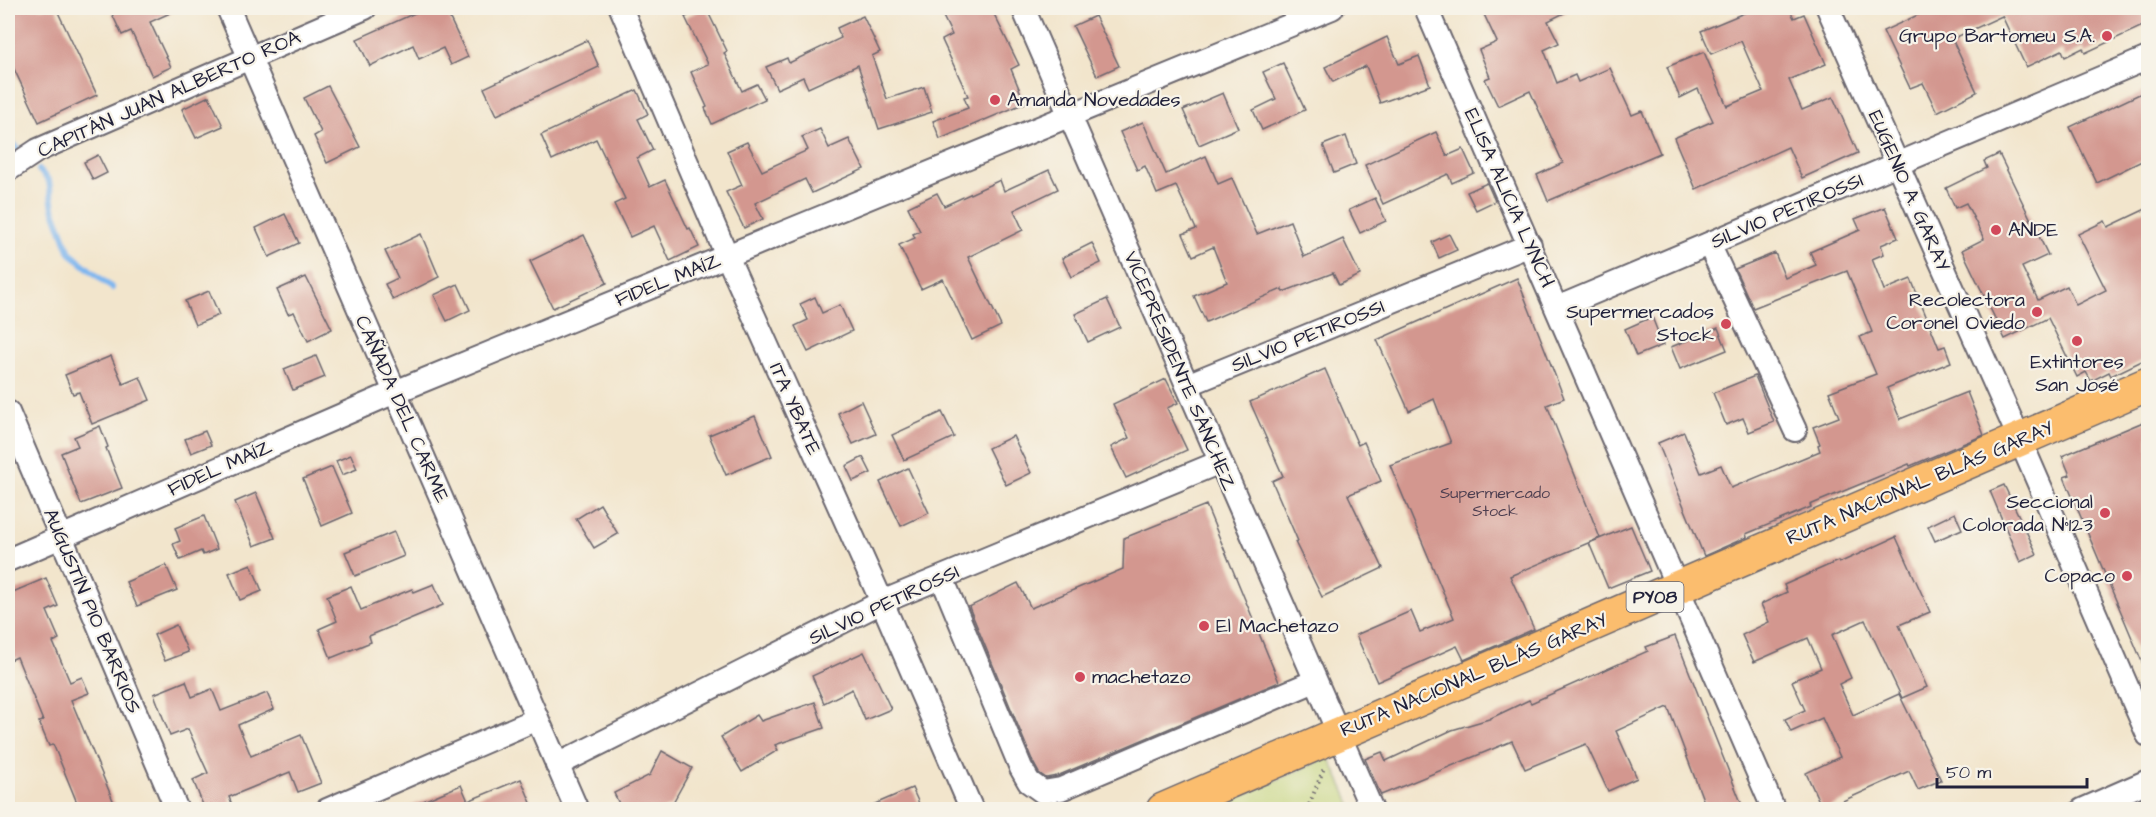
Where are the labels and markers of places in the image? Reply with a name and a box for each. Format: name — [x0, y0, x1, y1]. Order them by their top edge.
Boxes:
place label: Grupo Bartomeu S.A. — [1899, 22, 2095, 50]
marker: Grupo Bartomeu S.A. — [2100, 29, 2114, 43]
place label: Amanda Novedades — [1007, 86, 1181, 114]
marker: Amanda Novedades — [988, 93, 1002, 107]
place label: ANDE — [2008, 216, 2058, 244]
marker: ANDE — [1989, 223, 2003, 237]
place label: Recolectora Coronel Oviedo — [1886, 286, 2025, 337]
place label: Supermercados Stock — [1566, 298, 1714, 349]
marker: Recolectora Coronel Oviedo — [2030, 305, 2044, 319]
marker: Supermercados Stock — [1719, 317, 1733, 331]
marker: Extintores San José — [2070, 334, 2084, 348]
place label: Extintores San José — [2030, 348, 2124, 399]
place label: Seccional Colorada N°123 — [1962, 488, 2093, 539]
marker: Seccional Colorada N°123 — [2098, 506, 2112, 520]
place label: Copaco — [2044, 562, 2115, 590]
marker: Copaco — [2120, 569, 2134, 583]
place label: El Machetazo — [1216, 612, 1339, 640]
marker: El Machetazo — [1197, 619, 1211, 633]
place label: machetazo — [1092, 663, 1191, 691]
marker: machetazo — [1073, 670, 1087, 684]

